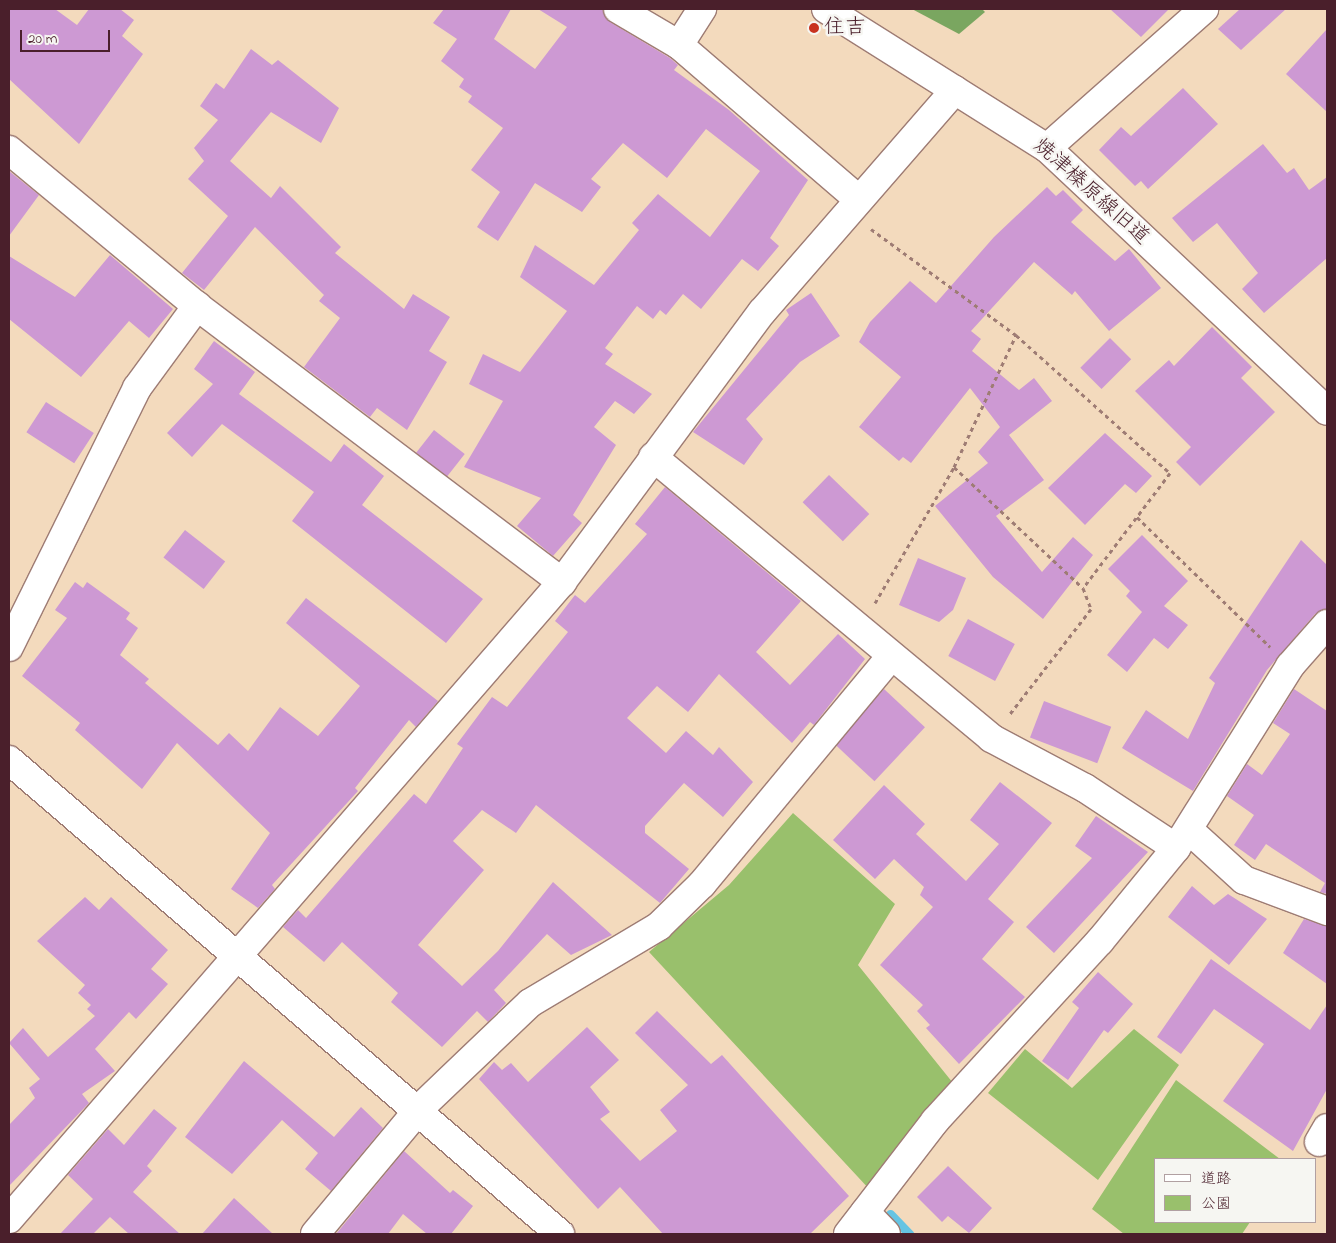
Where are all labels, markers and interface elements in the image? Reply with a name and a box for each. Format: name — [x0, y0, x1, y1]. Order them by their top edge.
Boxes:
place label: 住吉 — [824, 15, 866, 41]
scale bar — [22, 20, 112, 52]
marker: 住吉 — [808, 22, 820, 34]
text: 20 m — [28, 28, 57, 50]
street label: 焼津榛原線旧道 — [1028, 133, 1154, 251]
legend — [1154, 1158, 1316, 1223]
text: 道路 — [1201, 1168, 1231, 1190]
text: 公園 — [1201, 1193, 1231, 1215]

